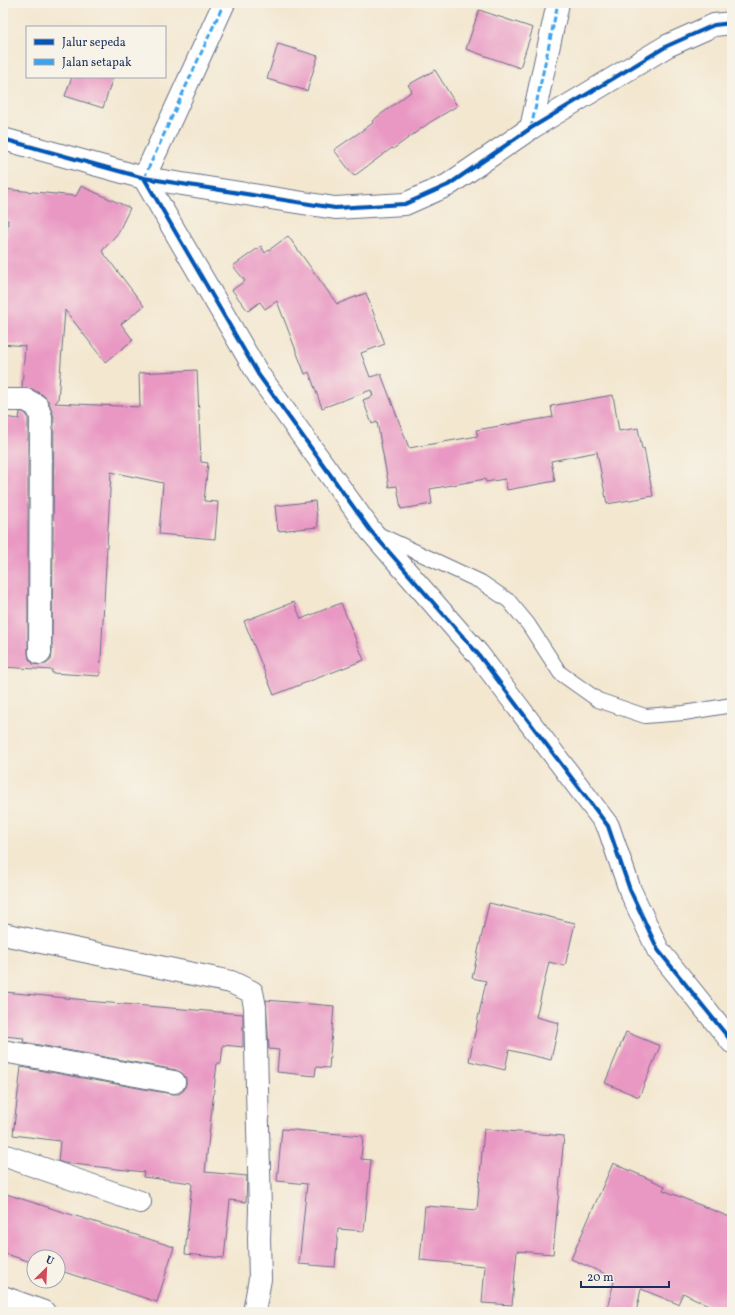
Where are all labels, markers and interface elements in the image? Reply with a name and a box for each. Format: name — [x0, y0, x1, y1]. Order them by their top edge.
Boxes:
legend — [26, 26, 166, 78]
text: Jalur sepeda — [62, 35, 126, 51]
text: Jalan setapak — [62, 55, 132, 71]
north arrow — [26, 1249, 66, 1289]
text: U — [43, 1253, 56, 1270]
scale bar — [581, 1263, 669, 1289]
text: 20 m — [587, 1270, 614, 1286]

